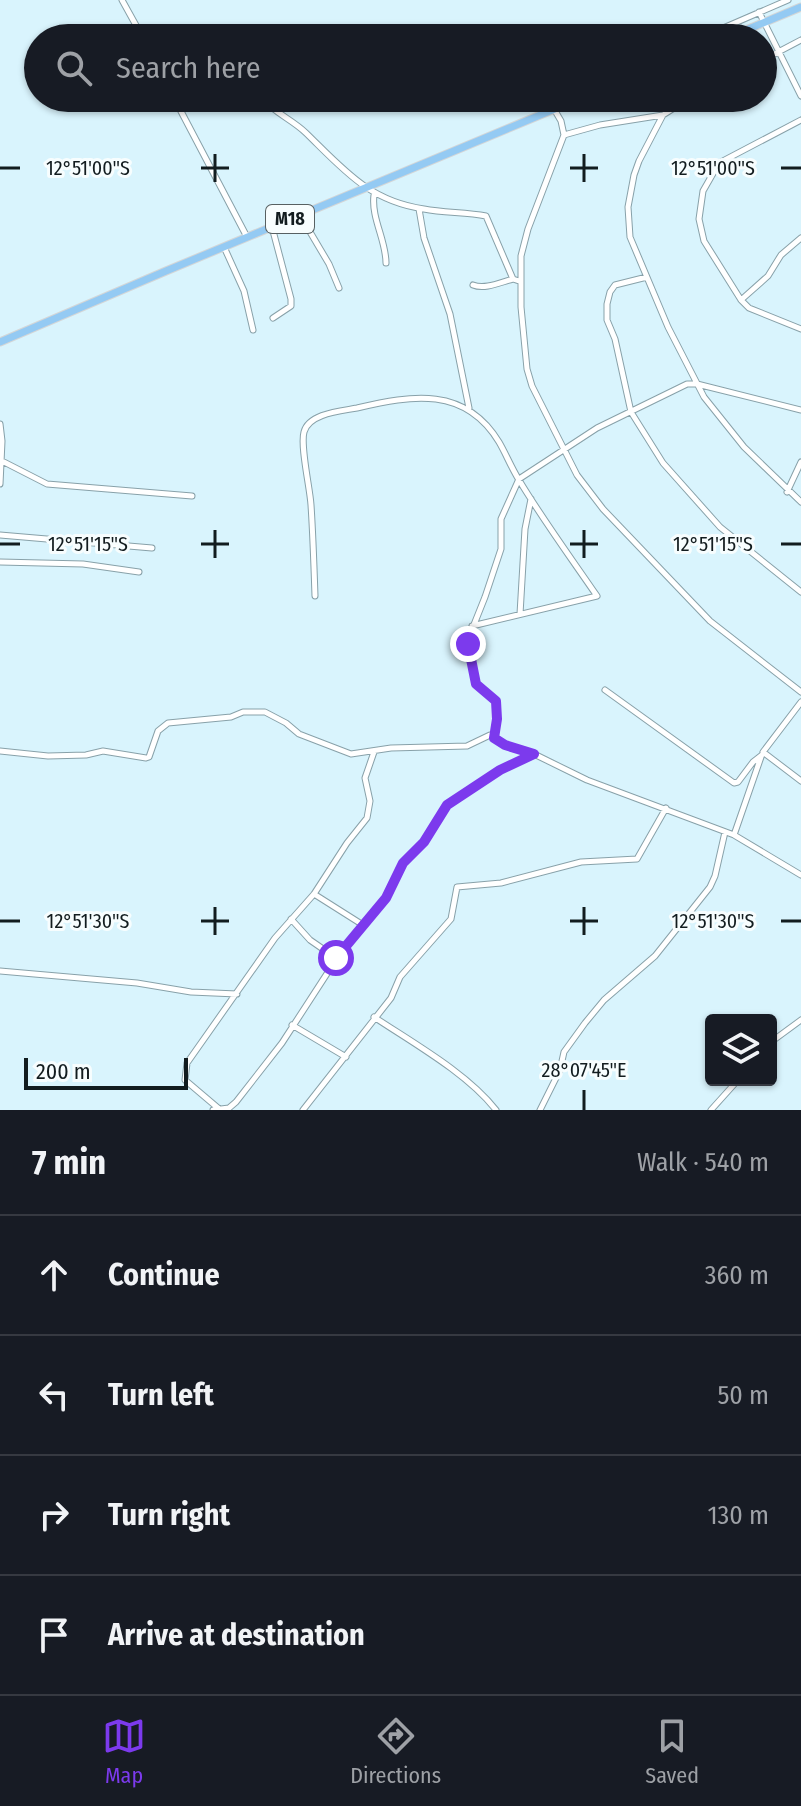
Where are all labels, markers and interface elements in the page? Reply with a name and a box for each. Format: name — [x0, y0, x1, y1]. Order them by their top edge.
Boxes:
search box — [24, 24, 777, 112]
icon: search — [52, 46, 96, 90]
text: Search here — [116, 50, 261, 86]
text: 12°51'00"S — [46, 156, 130, 180]
text: 12°51'00"S — [671, 156, 755, 180]
road number: M18 — [266, 205, 314, 233]
text: 12°51'15"S — [48, 532, 128, 556]
text: 12°51'15"S — [673, 532, 753, 556]
route end — [450, 626, 486, 662]
text: 12°51'30"S — [47, 909, 129, 933]
text: 12°51'30"S — [672, 909, 754, 933]
route start — [318, 940, 354, 976]
map controls — [705, 1014, 777, 1086]
button: layers — [705, 1014, 777, 1086]
scale bar — [24, 1054, 188, 1090]
text: 200 m — [36, 1058, 91, 1085]
text: 28°07'45"E — [542, 1058, 626, 1082]
text: 7 min — [32, 1142, 106, 1183]
text: Walk · 540 m — [637, 1147, 769, 1178]
icon: ahead — [32, 1253, 76, 1297]
text: Continue — [108, 1257, 220, 1293]
text: 360 m — [705, 1260, 769, 1291]
icon: left — [32, 1373, 76, 1417]
text: Turn left — [108, 1377, 214, 1413]
text: 50 m — [717, 1380, 769, 1411]
icon: right — [32, 1493, 76, 1537]
text: Turn right — [108, 1497, 230, 1533]
text: 130 m — [707, 1500, 769, 1531]
icon: arrive — [32, 1613, 76, 1657]
text: Arrive at destination — [108, 1617, 365, 1653]
tab: Map — [102, 1714, 146, 1789]
tab: Directions — [350, 1714, 441, 1789]
tab: Saved — [645, 1714, 699, 1789]

